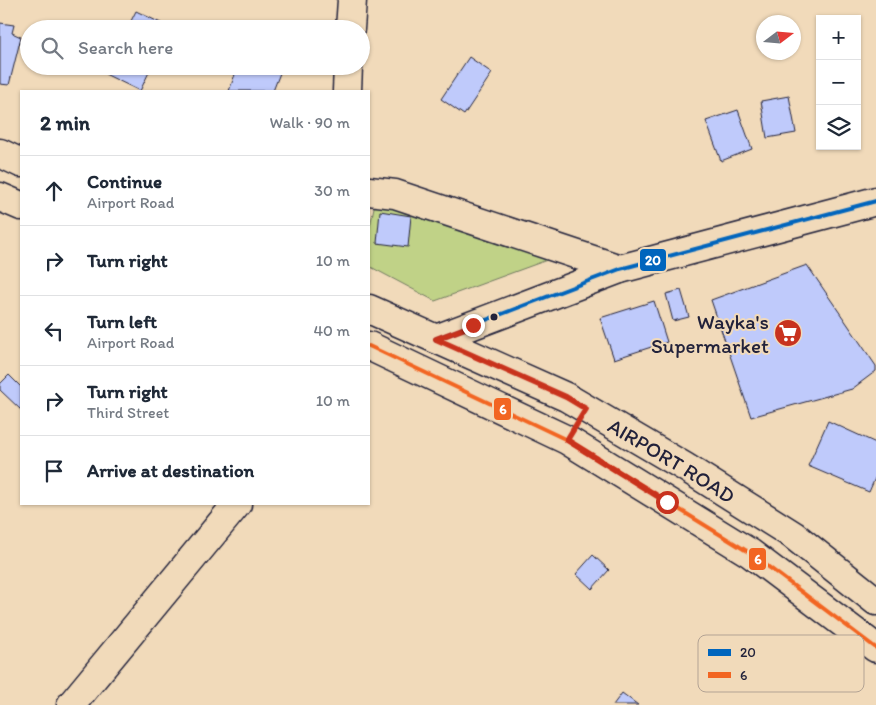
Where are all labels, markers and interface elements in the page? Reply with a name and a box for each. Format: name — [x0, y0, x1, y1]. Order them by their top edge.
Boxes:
north arrow — [756, 15, 801, 60]
map controls — [816, 15, 861, 150]
button: + — [816, 15, 861, 60]
search box — [20, 20, 370, 75]
icon: search — [38, 34, 66, 62]
text: Search here — [78, 36, 173, 59]
button: − — [816, 60, 861, 105]
button: layers — [816, 105, 861, 150]
text: 2 min — [40, 110, 90, 135]
text: Walk · 90 m — [270, 113, 350, 132]
text: Continue — [87, 170, 162, 193]
icon: ahead — [40, 177, 68, 205]
text: 30 m — [314, 181, 350, 200]
text: Airport Road — [87, 193, 174, 212]
icon: right — [40, 247, 68, 275]
line badge: 20 — [639, 248, 667, 272]
text: Turn right — [87, 249, 168, 272]
text: 10 m — [316, 251, 350, 270]
text: 20 — [645, 252, 661, 269]
place label: Wayka's Supermarket — [651, 309, 769, 358]
text: Turn left — [87, 310, 157, 333]
unlabelled marker — [489, 312, 499, 322]
route end — [462, 314, 485, 337]
icon: left — [40, 317, 68, 345]
supermarket icon: Wayka's Supermarket — [773, 318, 803, 348]
text: 40 m — [313, 321, 350, 340]
text: Airport Road — [87, 333, 174, 352]
text: Turn right — [87, 380, 168, 403]
icon: right — [40, 387, 68, 415]
text: 10 m — [316, 391, 350, 410]
line badge: 6 — [493, 397, 512, 421]
text: 6 — [499, 401, 507, 418]
text: Third Street — [87, 403, 169, 422]
street label: AIRPORT ROAD — [604, 412, 740, 508]
icon: arrive — [40, 457, 68, 485]
text: Arrive at destination — [87, 459, 254, 482]
route start — [656, 491, 679, 514]
line badge: 6 — [748, 547, 767, 571]
text: 6 — [754, 551, 762, 568]
legend — [698, 635, 864, 692]
text: 20 — [740, 644, 756, 661]
text: 6 — [740, 667, 747, 684]

